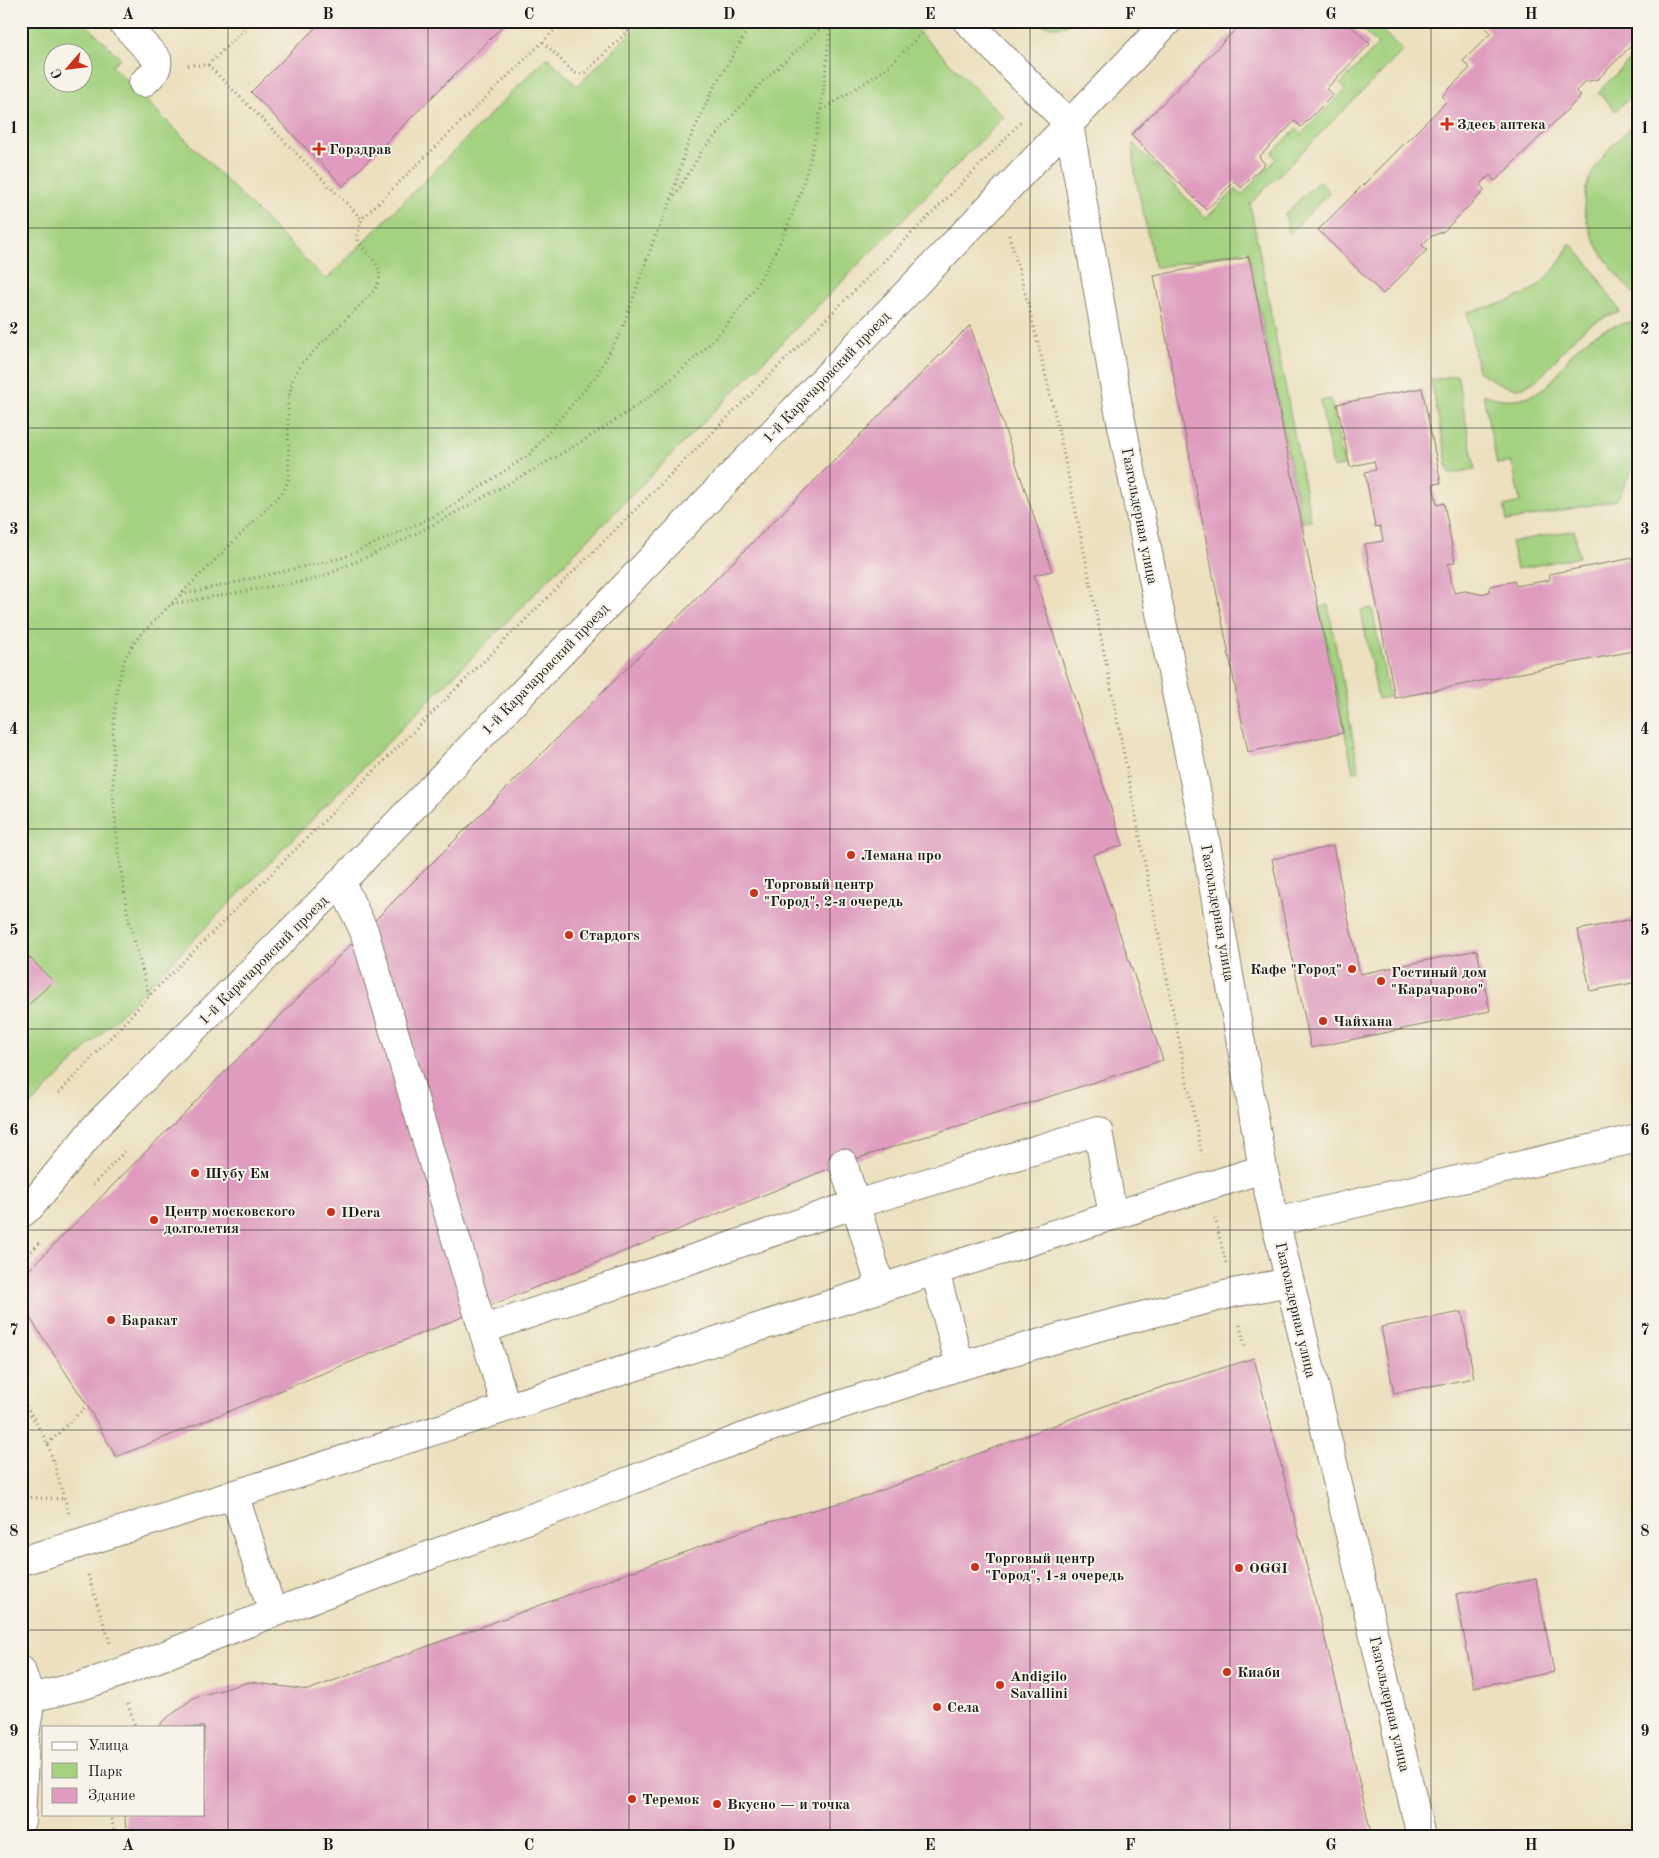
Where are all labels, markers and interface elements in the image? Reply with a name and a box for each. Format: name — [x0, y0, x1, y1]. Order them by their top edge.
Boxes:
text: A — [122, 7, 134, 23]
text: B — [322, 7, 334, 23]
text: C — [524, 7, 534, 23]
text: D — [723, 7, 735, 23]
text: E — [924, 7, 936, 23]
text: F — [1125, 7, 1136, 23]
text: G — [1325, 7, 1337, 23]
text: H — [1524, 7, 1538, 23]
north arrow — [42, 42, 92, 92]
text: С — [49, 66, 66, 81]
marker: Здесь аптека — [1441, 118, 1453, 130]
place label: Здесь аптека — [1457, 118, 1546, 133]
text: 1 — [9, 121, 19, 137]
text: 1 — [1640, 121, 1650, 137]
marker: Горздрав — [313, 143, 325, 155]
place label: Горздрав — [329, 143, 391, 158]
street label: 1-й Карачаровский проезд — [761, 309, 894, 447]
text: 2 — [9, 322, 19, 338]
text: 2 — [1640, 322, 1650, 338]
street label: Газгольдерная улица — [1118, 447, 1159, 586]
text: 3 — [9, 522, 19, 538]
text: 3 — [1640, 522, 1650, 538]
street label: 1-й Карачаровский проезд — [480, 601, 613, 739]
text: 4 — [9, 722, 19, 738]
text: 4 — [1640, 722, 1650, 738]
street label: Газгольдерная улица — [1197, 844, 1236, 983]
marker: Лемана про — [845, 849, 857, 861]
place label: Лемана про — [861, 849, 942, 864]
place label: Торговый центр "Город", 2-я очередь — [764, 878, 903, 910]
marker: Торговый центр "Город", 2-я очередь — [748, 887, 760, 899]
street label: 1-й Карачаровский проезд — [197, 893, 332, 1029]
text: 5 — [9, 923, 19, 939]
text: 5 — [1640, 923, 1650, 939]
marker: Стардогs — [563, 929, 575, 941]
place label: Стардогs — [579, 929, 640, 944]
place label: Кафе "Город" — [1250, 963, 1342, 978]
marker: Кафе "Город" — [1346, 963, 1358, 975]
place label: Гостиный дом "Карачарово" — [1391, 966, 1487, 998]
marker: Гостиный дом "Карачарово" — [1375, 975, 1387, 987]
marker: Чайхана — [1317, 1015, 1329, 1027]
place label: Чайхана — [1333, 1015, 1393, 1030]
text: 6 — [9, 1123, 19, 1139]
text: 6 — [1640, 1123, 1650, 1139]
marker: Шубу Ем — [189, 1167, 201, 1179]
place label: Шубу Ем — [205, 1167, 270, 1182]
place label: Центр московского долголетия — [164, 1205, 295, 1237]
marker: IDera — [325, 1206, 337, 1218]
place label: IDera — [341, 1206, 381, 1221]
marker: Центр московского долголетия — [148, 1214, 160, 1226]
street label: Газгольдерная улица — [1272, 1241, 1318, 1380]
marker: Баракат — [105, 1314, 117, 1326]
place label: Баракат — [121, 1314, 178, 1329]
text: 7 — [9, 1323, 19, 1339]
text: 7 — [1640, 1323, 1650, 1339]
text: 8 — [9, 1524, 19, 1540]
text: 8 — [1640, 1524, 1650, 1540]
place label: Торговый центр "Город", 1-я очередь — [985, 1552, 1124, 1584]
marker: Торговый центр "Город", 1-я очередь — [969, 1561, 981, 1573]
marker: OGGI — [1233, 1562, 1245, 1574]
place label: OGGI — [1249, 1562, 1288, 1577]
street label: Газгольдерная улица — [1366, 1635, 1412, 1774]
marker: Киаби — [1221, 1666, 1233, 1678]
place label: Киаби — [1237, 1666, 1280, 1681]
place label: Andigilo Savallini — [1010, 1670, 1068, 1702]
marker: Andigilo Savallini — [994, 1679, 1006, 1691]
marker: Села — [931, 1701, 943, 1713]
place label: Села — [947, 1701, 980, 1716]
text: 9 — [9, 1724, 19, 1740]
text: 9 — [1640, 1724, 1650, 1740]
legend — [42, 1726, 205, 1816]
text: Улица — [88, 1739, 129, 1754]
text: Парк — [88, 1765, 123, 1780]
text: Здание — [88, 1789, 135, 1804]
marker: Теремок — [626, 1793, 638, 1805]
place label: Теремок — [642, 1793, 699, 1808]
marker: Вкусно — и точка — [711, 1798, 723, 1810]
place label: Вкусно — и точка — [727, 1798, 851, 1813]
text: A — [122, 1838, 134, 1854]
text: B — [322, 1838, 334, 1854]
text: C — [524, 1838, 534, 1854]
text: D — [723, 1838, 735, 1854]
text: E — [924, 1838, 936, 1854]
text: F — [1125, 1838, 1136, 1854]
text: G — [1325, 1838, 1337, 1854]
text: H — [1524, 1838, 1538, 1854]

